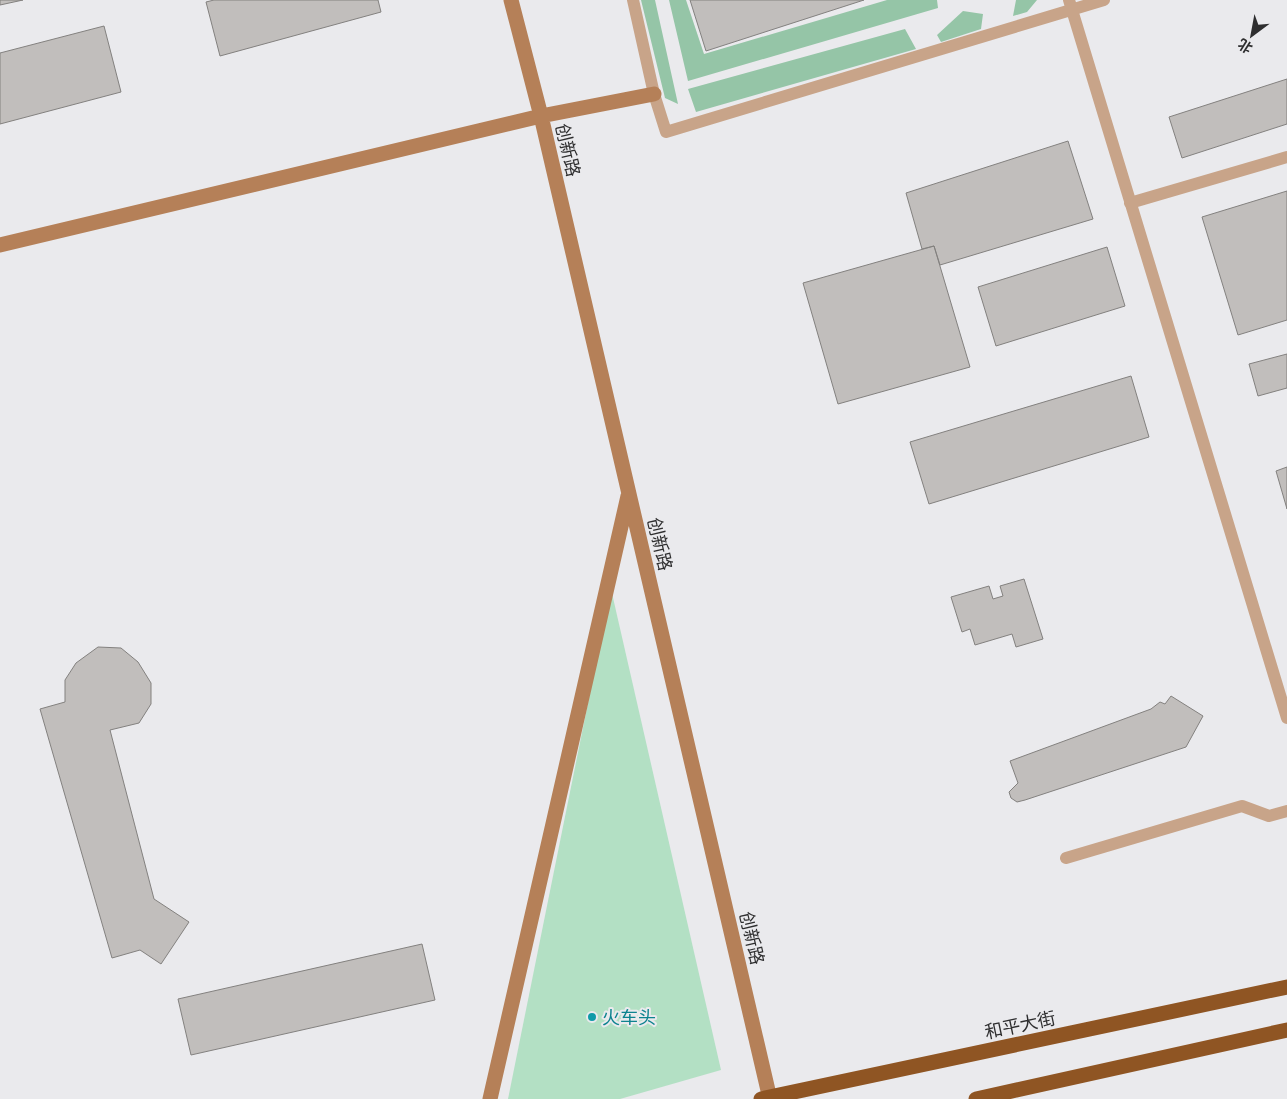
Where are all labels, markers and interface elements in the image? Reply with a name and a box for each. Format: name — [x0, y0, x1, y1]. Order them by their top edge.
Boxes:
north arrow — [1227, 10, 1277, 60]
text: 北 — [1235, 36, 1255, 57]
street label: 创新路 — [552, 121, 584, 179]
street label: 创新路 — [644, 515, 676, 573]
street label: 创新路 — [736, 909, 768, 967]
place label: 火车头 — [602, 1007, 656, 1028]
street label: 和平大街 — [983, 1007, 1057, 1043]
marker: 火车头 — [586, 1011, 598, 1023]

